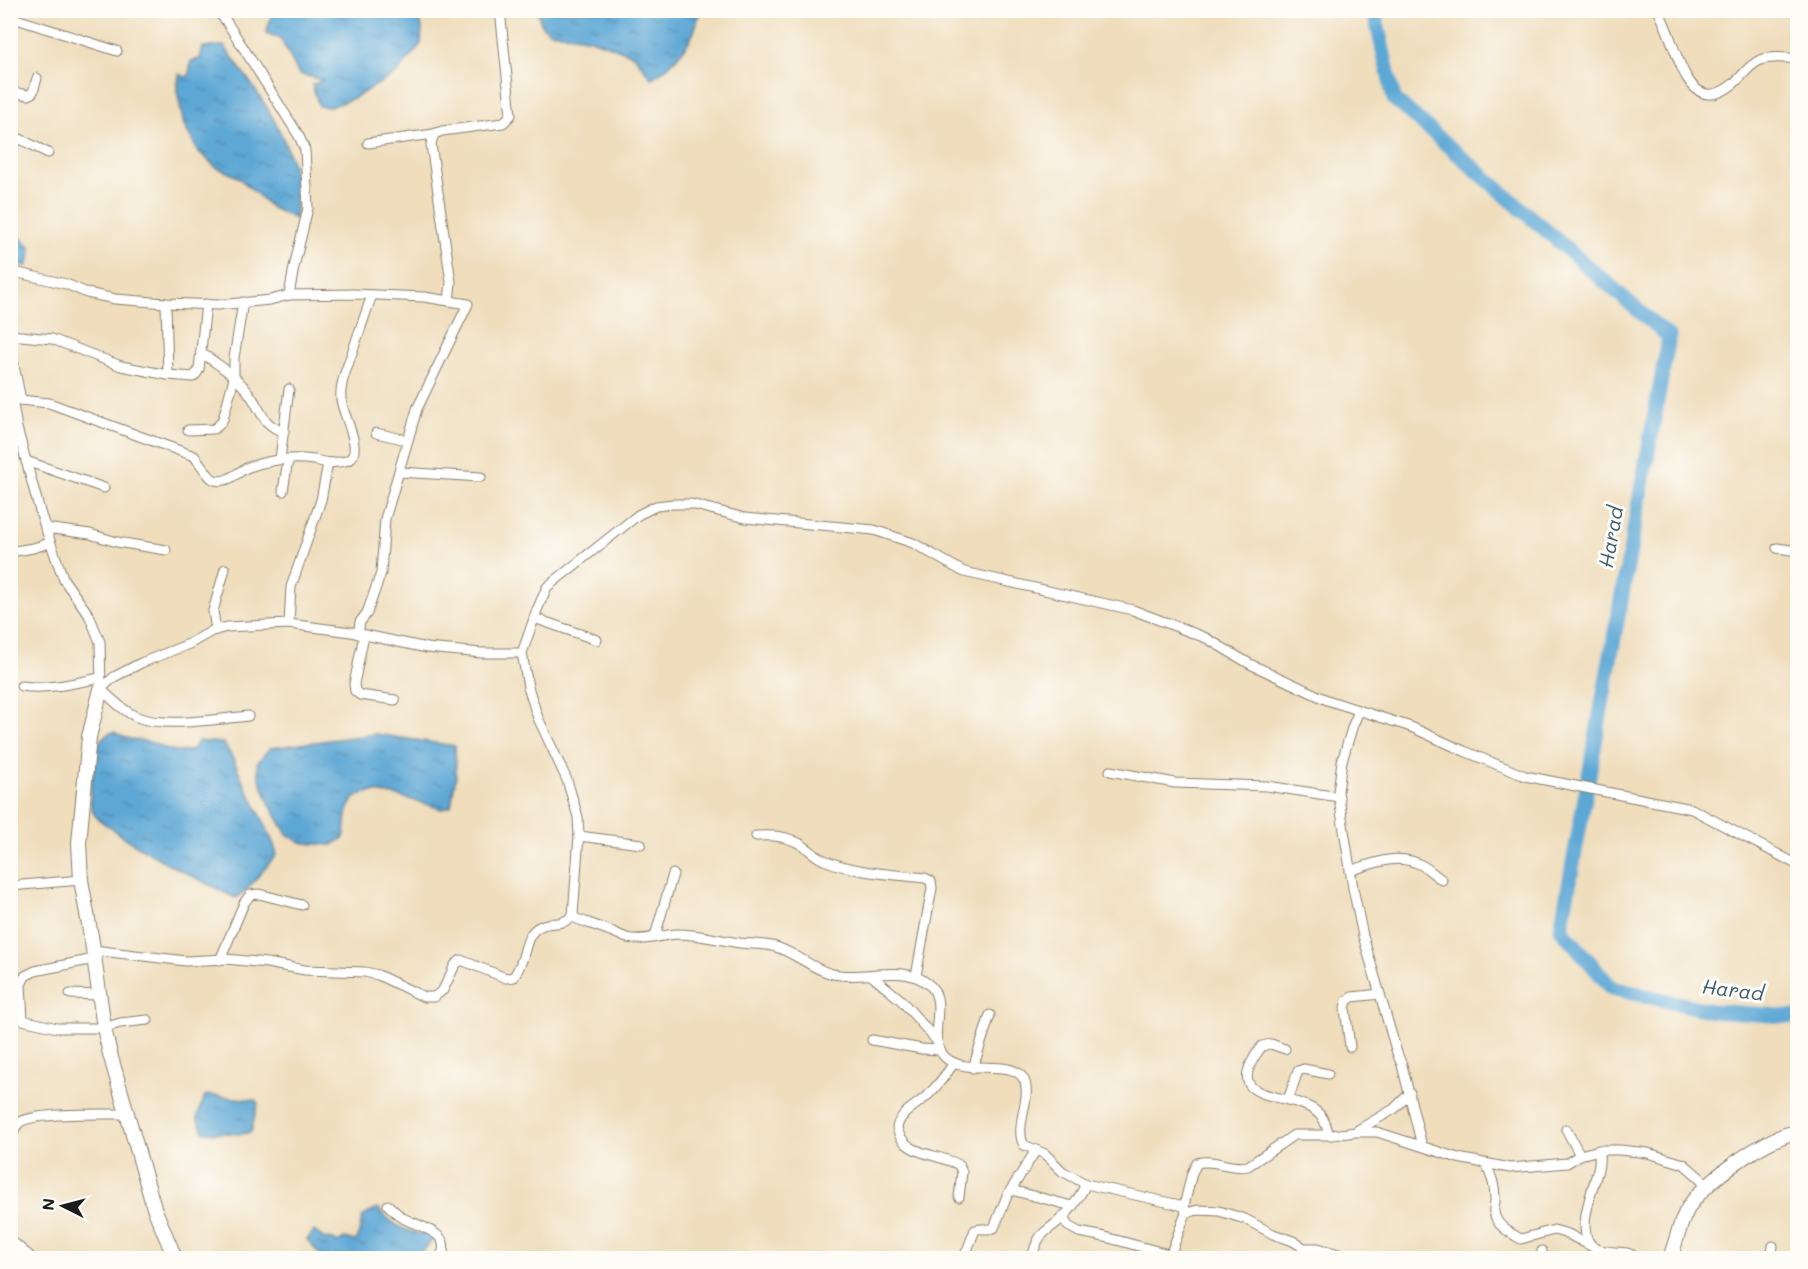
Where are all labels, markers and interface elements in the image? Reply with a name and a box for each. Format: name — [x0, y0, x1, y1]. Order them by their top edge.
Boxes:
water label: Harad — [1592, 503, 1628, 570]
water label: Harad — [1701, 972, 1767, 1006]
north arrow — [33, 1176, 93, 1236]
text: N — [37, 1197, 59, 1212]

